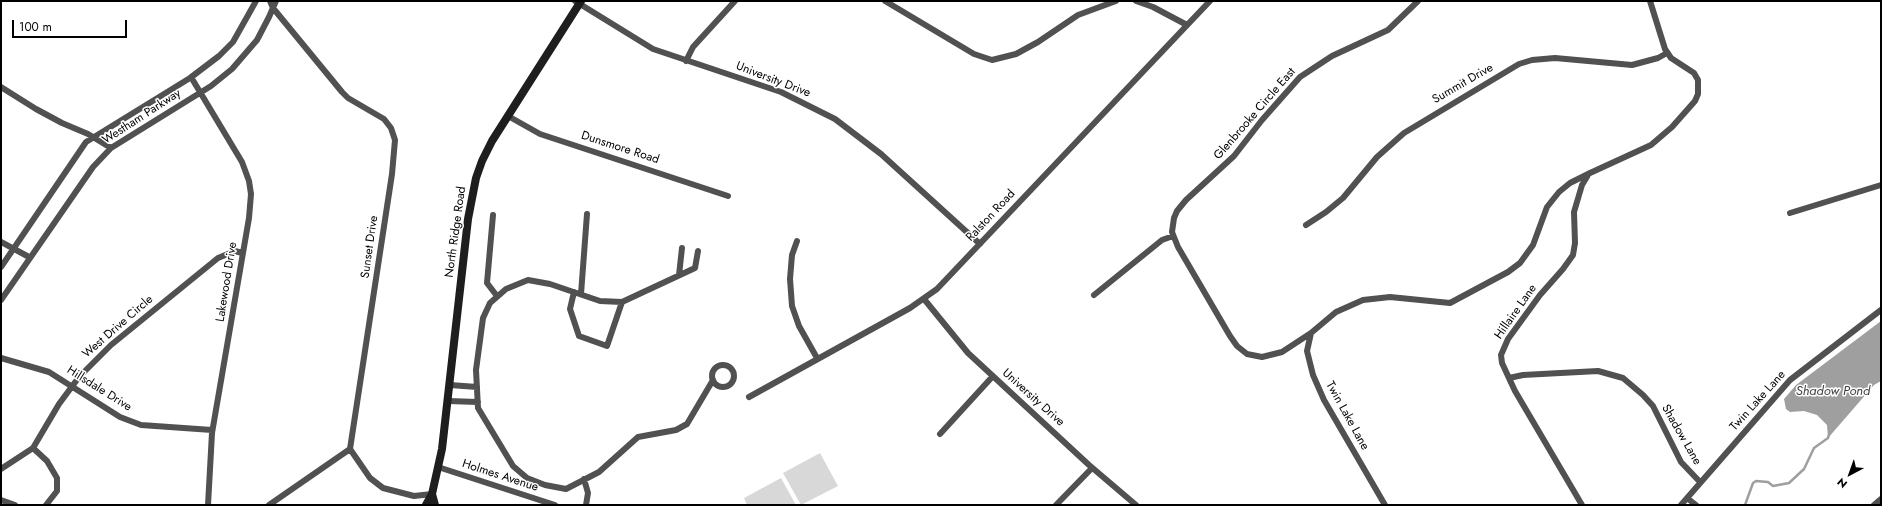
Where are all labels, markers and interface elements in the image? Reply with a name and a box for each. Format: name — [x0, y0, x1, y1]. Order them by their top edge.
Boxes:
scale bar — [14, 12, 129, 38]
text: 100 m — [19, 18, 52, 36]
street label: University Drive — [734, 59, 812, 101]
street label: Summit Drive — [1430, 61, 1496, 107]
street label: Glenbrooke Circle East — [1211, 65, 1299, 163]
street label: Westham Parkway — [100, 86, 184, 148]
street label: Dunsmore Road — [579, 129, 661, 167]
street label: North Ridge Road — [442, 185, 470, 279]
street label: Ralston Road — [963, 187, 1019, 245]
street label: Sunset Drive — [358, 215, 382, 279]
street label: Lakewood Drive — [214, 241, 240, 323]
street label: Hillaire Lane — [1492, 282, 1540, 342]
street label: West Drive Circle — [80, 292, 156, 362]
street label: Hillsdale Drive — [64, 363, 134, 415]
street label: University Drive — [999, 366, 1067, 430]
street label: Twin Lake Lane — [1727, 368, 1789, 434]
street label: Twin Lake Lane — [1322, 379, 1372, 453]
water label: Shadow Pond — [1796, 384, 1870, 400]
street label: Shadow Lane — [1658, 402, 1704, 468]
north arrow — [1830, 454, 1870, 494]
street label: Holmes Avenue — [460, 457, 540, 495]
text: N — [1834, 474, 1851, 492]

